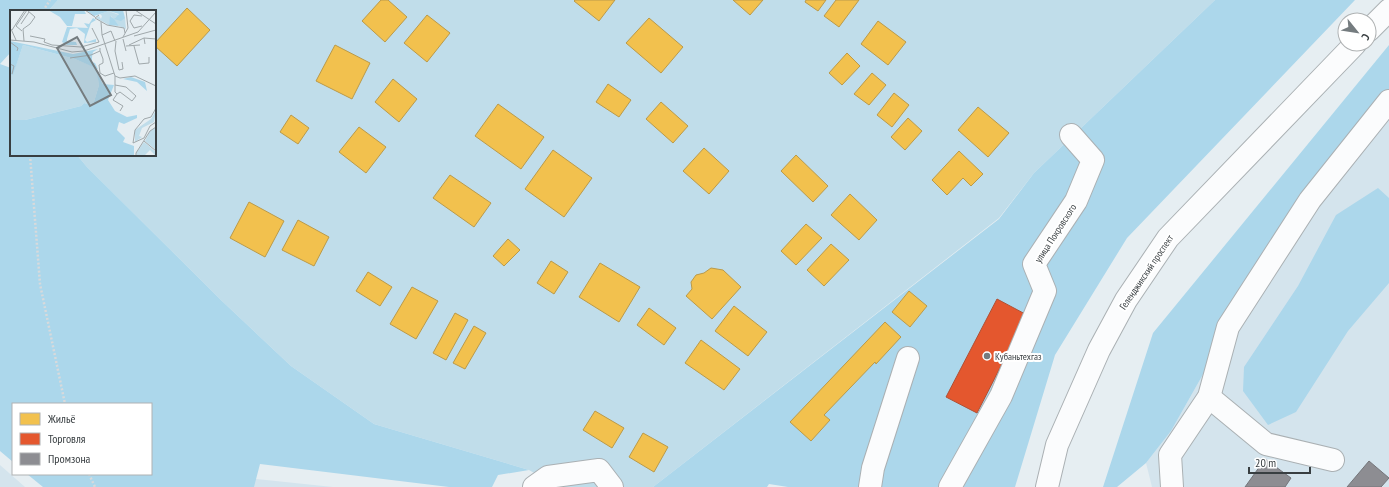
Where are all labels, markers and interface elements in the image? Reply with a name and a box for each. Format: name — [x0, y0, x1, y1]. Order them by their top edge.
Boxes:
inset map — [10, 10, 156, 156]
north arrow — [1337, 12, 1377, 52]
text: С — [1358, 31, 1373, 43]
street label: улица Покровского — [1032, 201, 1079, 265]
street label: Геленджикский проспект — [1117, 232, 1177, 312]
place label: Кубаньтехгаз — [995, 350, 1042, 363]
marker: Кубаньтехгаз — [982, 351, 992, 361]
legend — [12, 403, 152, 475]
text: Жильё — [47, 411, 75, 426]
text: Торговля — [48, 431, 86, 446]
scale bar — [1249, 449, 1310, 475]
text: Промзона — [48, 451, 91, 466]
text: 20 m — [1255, 455, 1276, 470]

